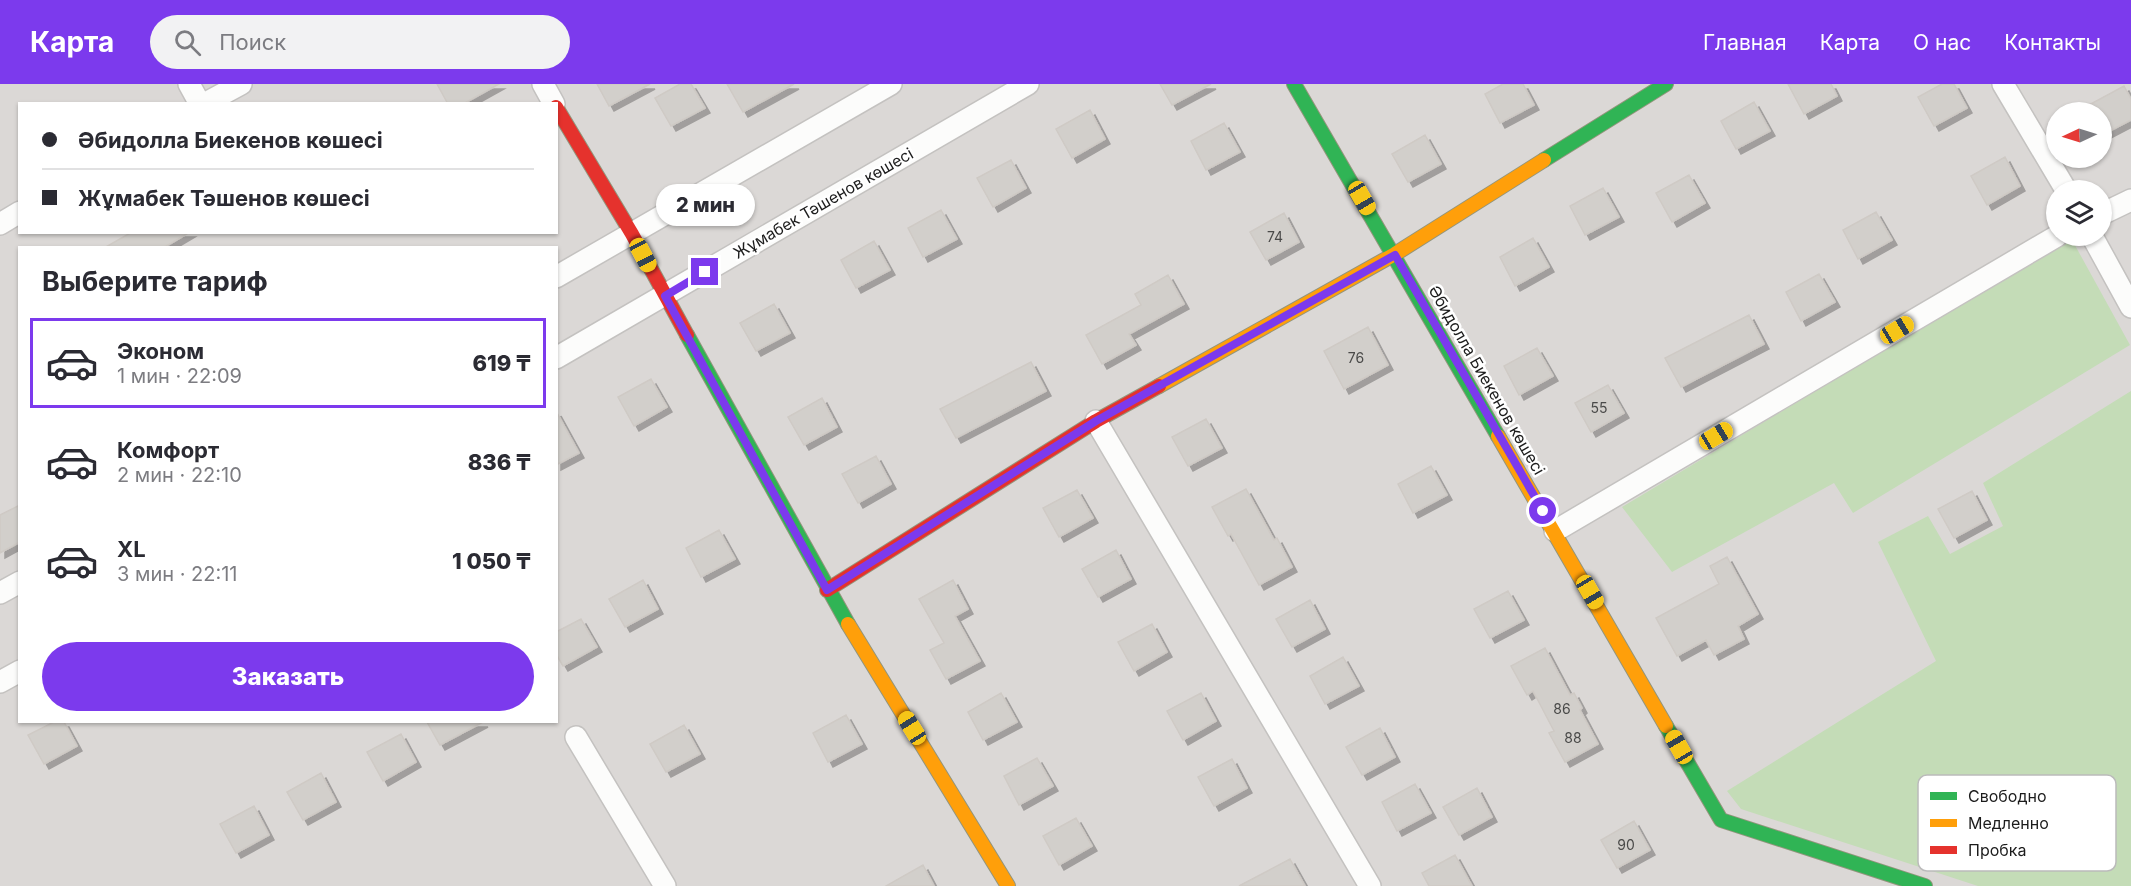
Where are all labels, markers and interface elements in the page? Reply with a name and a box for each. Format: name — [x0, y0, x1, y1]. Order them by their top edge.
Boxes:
search box — [150, 15, 570, 69]
text: Карта — [30, 25, 114, 59]
icon: search — [171, 26, 204, 59]
text: Поиск — [219, 29, 286, 55]
text: Главная — [1703, 30, 1787, 55]
text: Карта — [1820, 30, 1880, 55]
text: О нас — [1913, 30, 1971, 55]
text: Контакты — [2004, 30, 2101, 55]
north arrow — [2046, 102, 2112, 168]
map controls — [2046, 102, 2112, 246]
text: Әбидолла Биекенов көшесі — [78, 127, 383, 153]
street label: Жұмабек Тәшенов көшесі — [729, 143, 917, 263]
car — [1345, 178, 1379, 218]
button: layers — [2046, 180, 2112, 246]
text: Жұмабек Тәшенов көшесі — [78, 185, 370, 211]
callout: 2 мин — [656, 185, 754, 227]
text: 2 мин — [676, 193, 735, 217]
house number: 74 — [1267, 228, 1283, 245]
car — [627, 235, 659, 275]
route end — [691, 258, 718, 285]
text: Выберите тариф — [42, 265, 268, 298]
street label: Әбидолла Биекенов көшесі — [1425, 282, 1549, 478]
car — [1877, 313, 1917, 347]
icon: car — [45, 336, 99, 390]
text: Эконом — [117, 338, 204, 364]
house number: 76 — [1348, 349, 1364, 366]
text: 619 ₸ — [472, 350, 531, 376]
text: 1 мин · 22:09 — [117, 364, 242, 388]
house number: 55 — [1590, 399, 1608, 416]
car — [1696, 419, 1736, 453]
icon: car — [45, 435, 99, 489]
text: Комфорт — [117, 437, 219, 463]
text: 836 ₸ — [468, 449, 531, 475]
text: 2 мин · 22:10 — [117, 463, 242, 487]
route start — [1529, 497, 1556, 524]
icon: car — [45, 534, 99, 588]
text: XL — [117, 536, 146, 562]
text: 1 050 ₸ — [452, 548, 531, 574]
text: 3 мин · 22:11 — [117, 562, 237, 586]
car — [1573, 572, 1607, 612]
button: Заказать — [42, 642, 534, 711]
house number: 86 — [1553, 700, 1571, 717]
car — [895, 708, 929, 748]
car — [1662, 727, 1696, 767]
house number: 88 — [1564, 729, 1582, 746]
legend — [1918, 775, 2116, 871]
text: Свободно — [1968, 786, 2047, 806]
text: Медленно — [1968, 813, 2049, 833]
house number: 90 — [1617, 836, 1635, 853]
text: Пробка — [1968, 840, 2026, 860]

